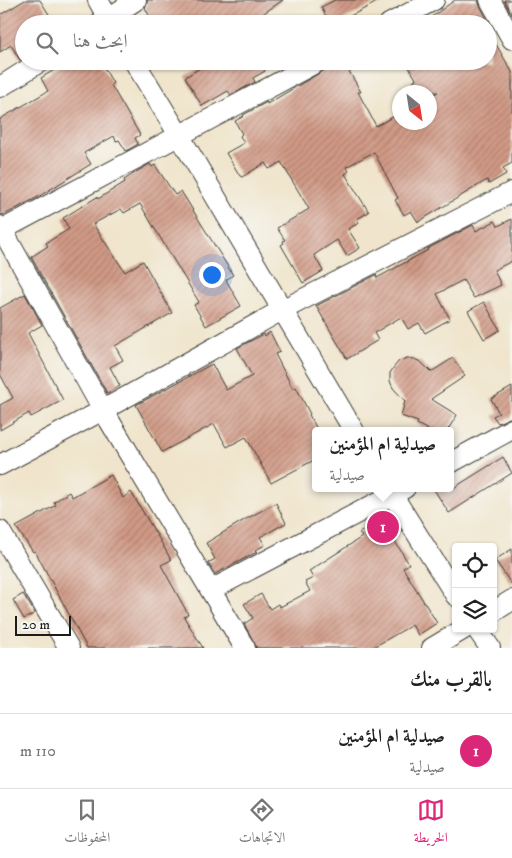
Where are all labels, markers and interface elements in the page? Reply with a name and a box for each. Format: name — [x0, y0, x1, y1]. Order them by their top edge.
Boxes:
search box — [15, 15, 497, 70]
icon: search — [33, 29, 61, 57]
text: ابحث هنا — [73, 30, 128, 53]
north arrow — [392, 85, 437, 130]
your location — [199, 262, 225, 288]
popup — [312, 427, 454, 492]
text: صيدلية ام المؤمنين — [330, 433, 436, 456]
text: صيدلية — [330, 465, 365, 485]
pin: 1 — [367, 508, 399, 546]
map controls — [452, 543, 497, 633]
button: locate — [452, 543, 497, 588]
button: layers — [452, 588, 497, 633]
scale bar — [15, 613, 71, 636]
text: 20 m — [22, 616, 50, 634]
text: بالقرب منك — [410, 667, 492, 693]
text: صيدلية ام المؤمنين — [338, 725, 445, 748]
text: 110 m — [20, 741, 56, 761]
text: 1 — [473, 741, 479, 761]
text: صيدلية — [410, 757, 445, 777]
tab: المحفوظات — [64, 796, 110, 851]
tab: الاتجاهات — [239, 796, 285, 851]
tab: الخريطة — [414, 796, 448, 851]

